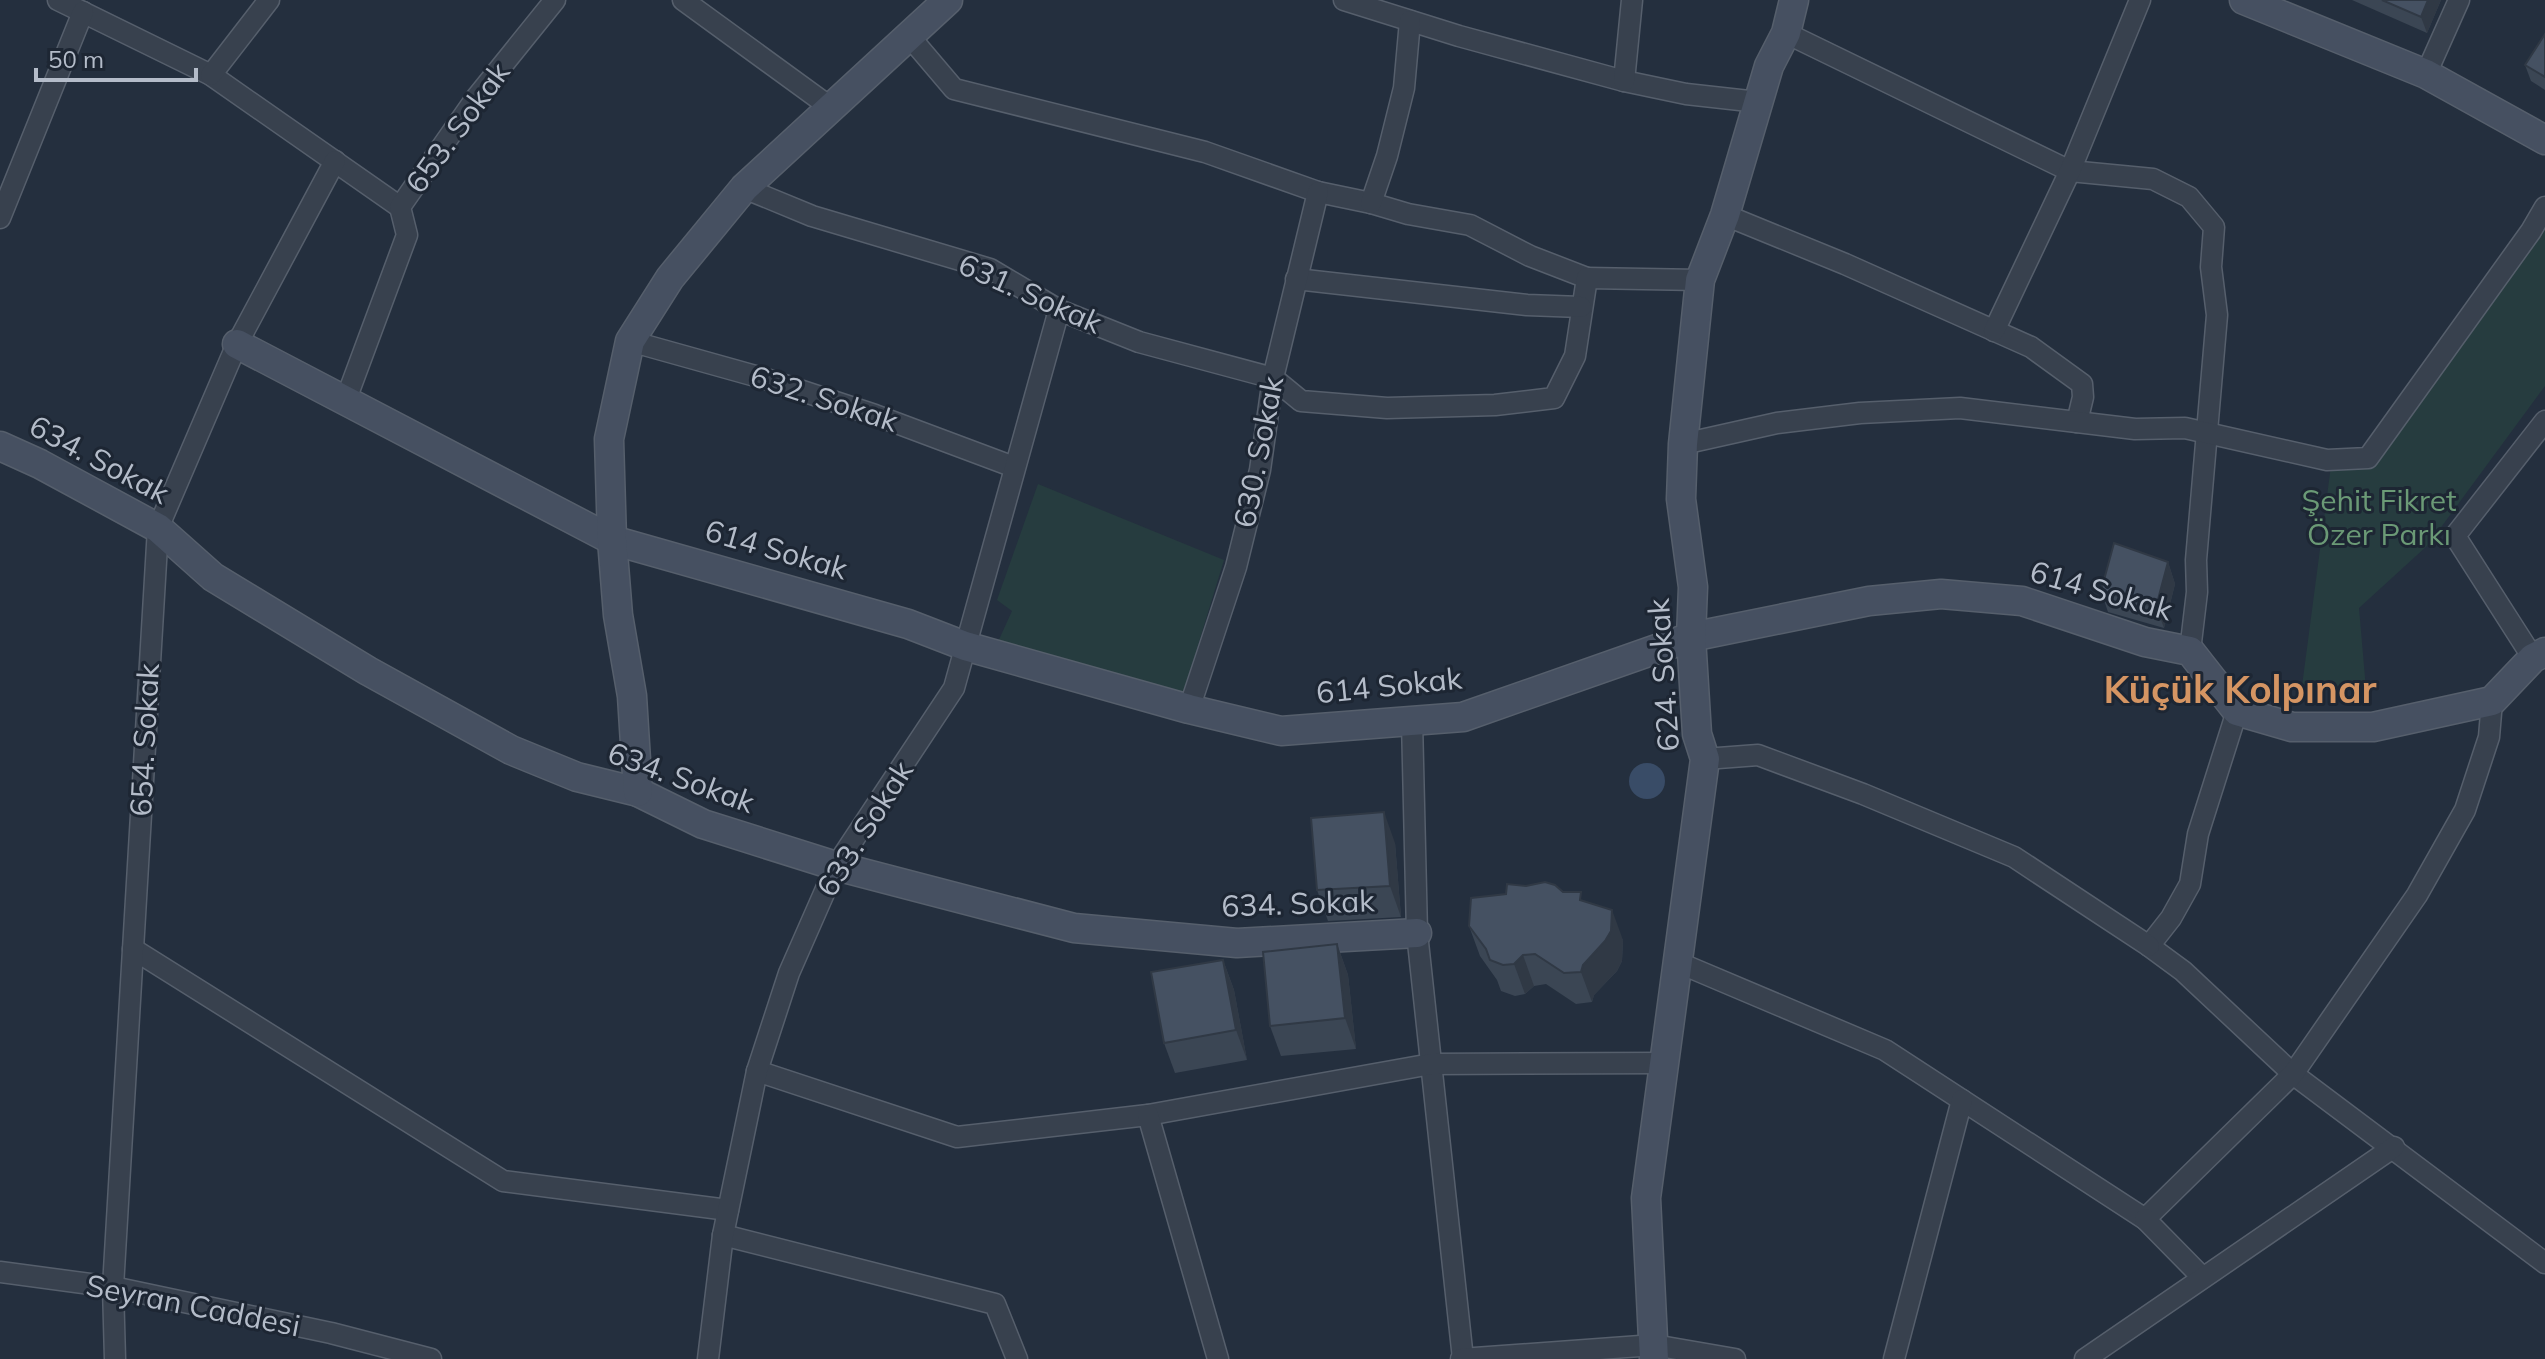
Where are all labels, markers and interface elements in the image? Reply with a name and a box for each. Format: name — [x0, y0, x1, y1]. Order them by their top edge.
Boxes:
scale bar — [36, 32, 196, 82]
text: 50 m — [48, 44, 104, 74]
street label: 653. Sokak — [397, 54, 518, 201]
street label: 631. Sokak — [953, 245, 1109, 342]
street label: 632. Sokak — [746, 356, 904, 440]
street label: 630. Sokak — [1225, 372, 1291, 531]
street label: 634. Sokak — [23, 406, 177, 512]
park label: Şehit Fikret Özer Parkı — [2301, 481, 2457, 553]
street label: 614 Sokak — [701, 511, 852, 588]
street label: 614 Sokak — [2026, 552, 2177, 629]
street label: 624. Sokak — [1639, 597, 1687, 753]
street label: 614 Sokak — [1314, 658, 1464, 712]
street label: 654. Sokak — [121, 662, 167, 817]
district label: Küçük Kolpınar — [2104, 665, 2376, 713]
street label: 634. Sokak — [603, 733, 760, 821]
street label: 633. Sokak — [807, 753, 921, 904]
street label: 634. Sokak — [1221, 881, 1376, 925]
street label: Seyran Caddesi — [83, 1266, 303, 1344]

